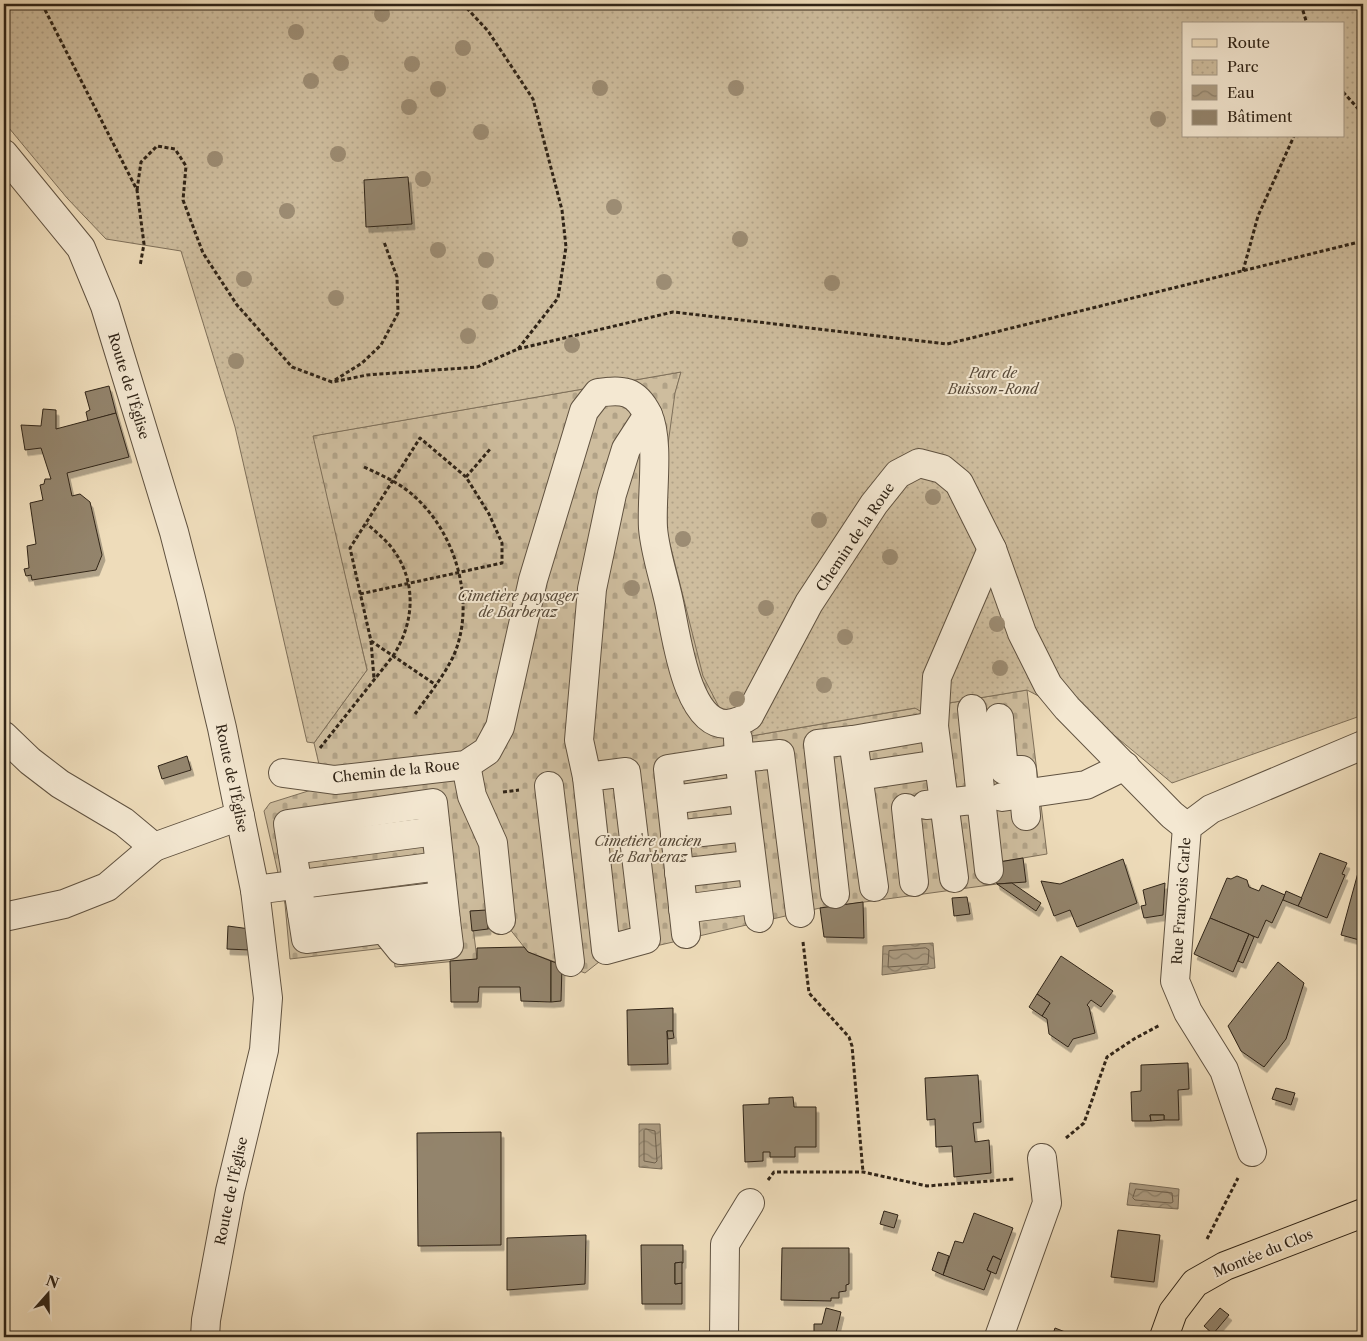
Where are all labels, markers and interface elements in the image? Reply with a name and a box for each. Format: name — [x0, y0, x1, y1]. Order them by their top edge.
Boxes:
legend — [1182, 22, 1344, 138]
text: Route — [1227, 33, 1270, 52]
text: Parc — [1227, 57, 1259, 76]
text: Eau — [1227, 83, 1255, 102]
text: Bâtiment — [1227, 107, 1293, 126]
street label: Route de l'Église — [104, 331, 154, 442]
park label: Parc de Buisson-Rond — [947, 364, 1040, 398]
street label: Chemin de la Roue — [812, 479, 898, 595]
park label: Cimetière paysager de Barberaz — [458, 587, 580, 621]
street label: Route de l'Église — [212, 722, 252, 834]
street label: Chemin de la Roue — [332, 755, 461, 787]
park label: Cimetière ancien de Barberaz — [594, 832, 702, 866]
street label: Rue François Carle — [1168, 837, 1194, 965]
street label: Route de l'Église — [211, 1135, 251, 1247]
street label: Montée du Clos — [1210, 1225, 1316, 1281]
north arrow — [22, 1268, 72, 1318]
text: N — [44, 1271, 61, 1292]

